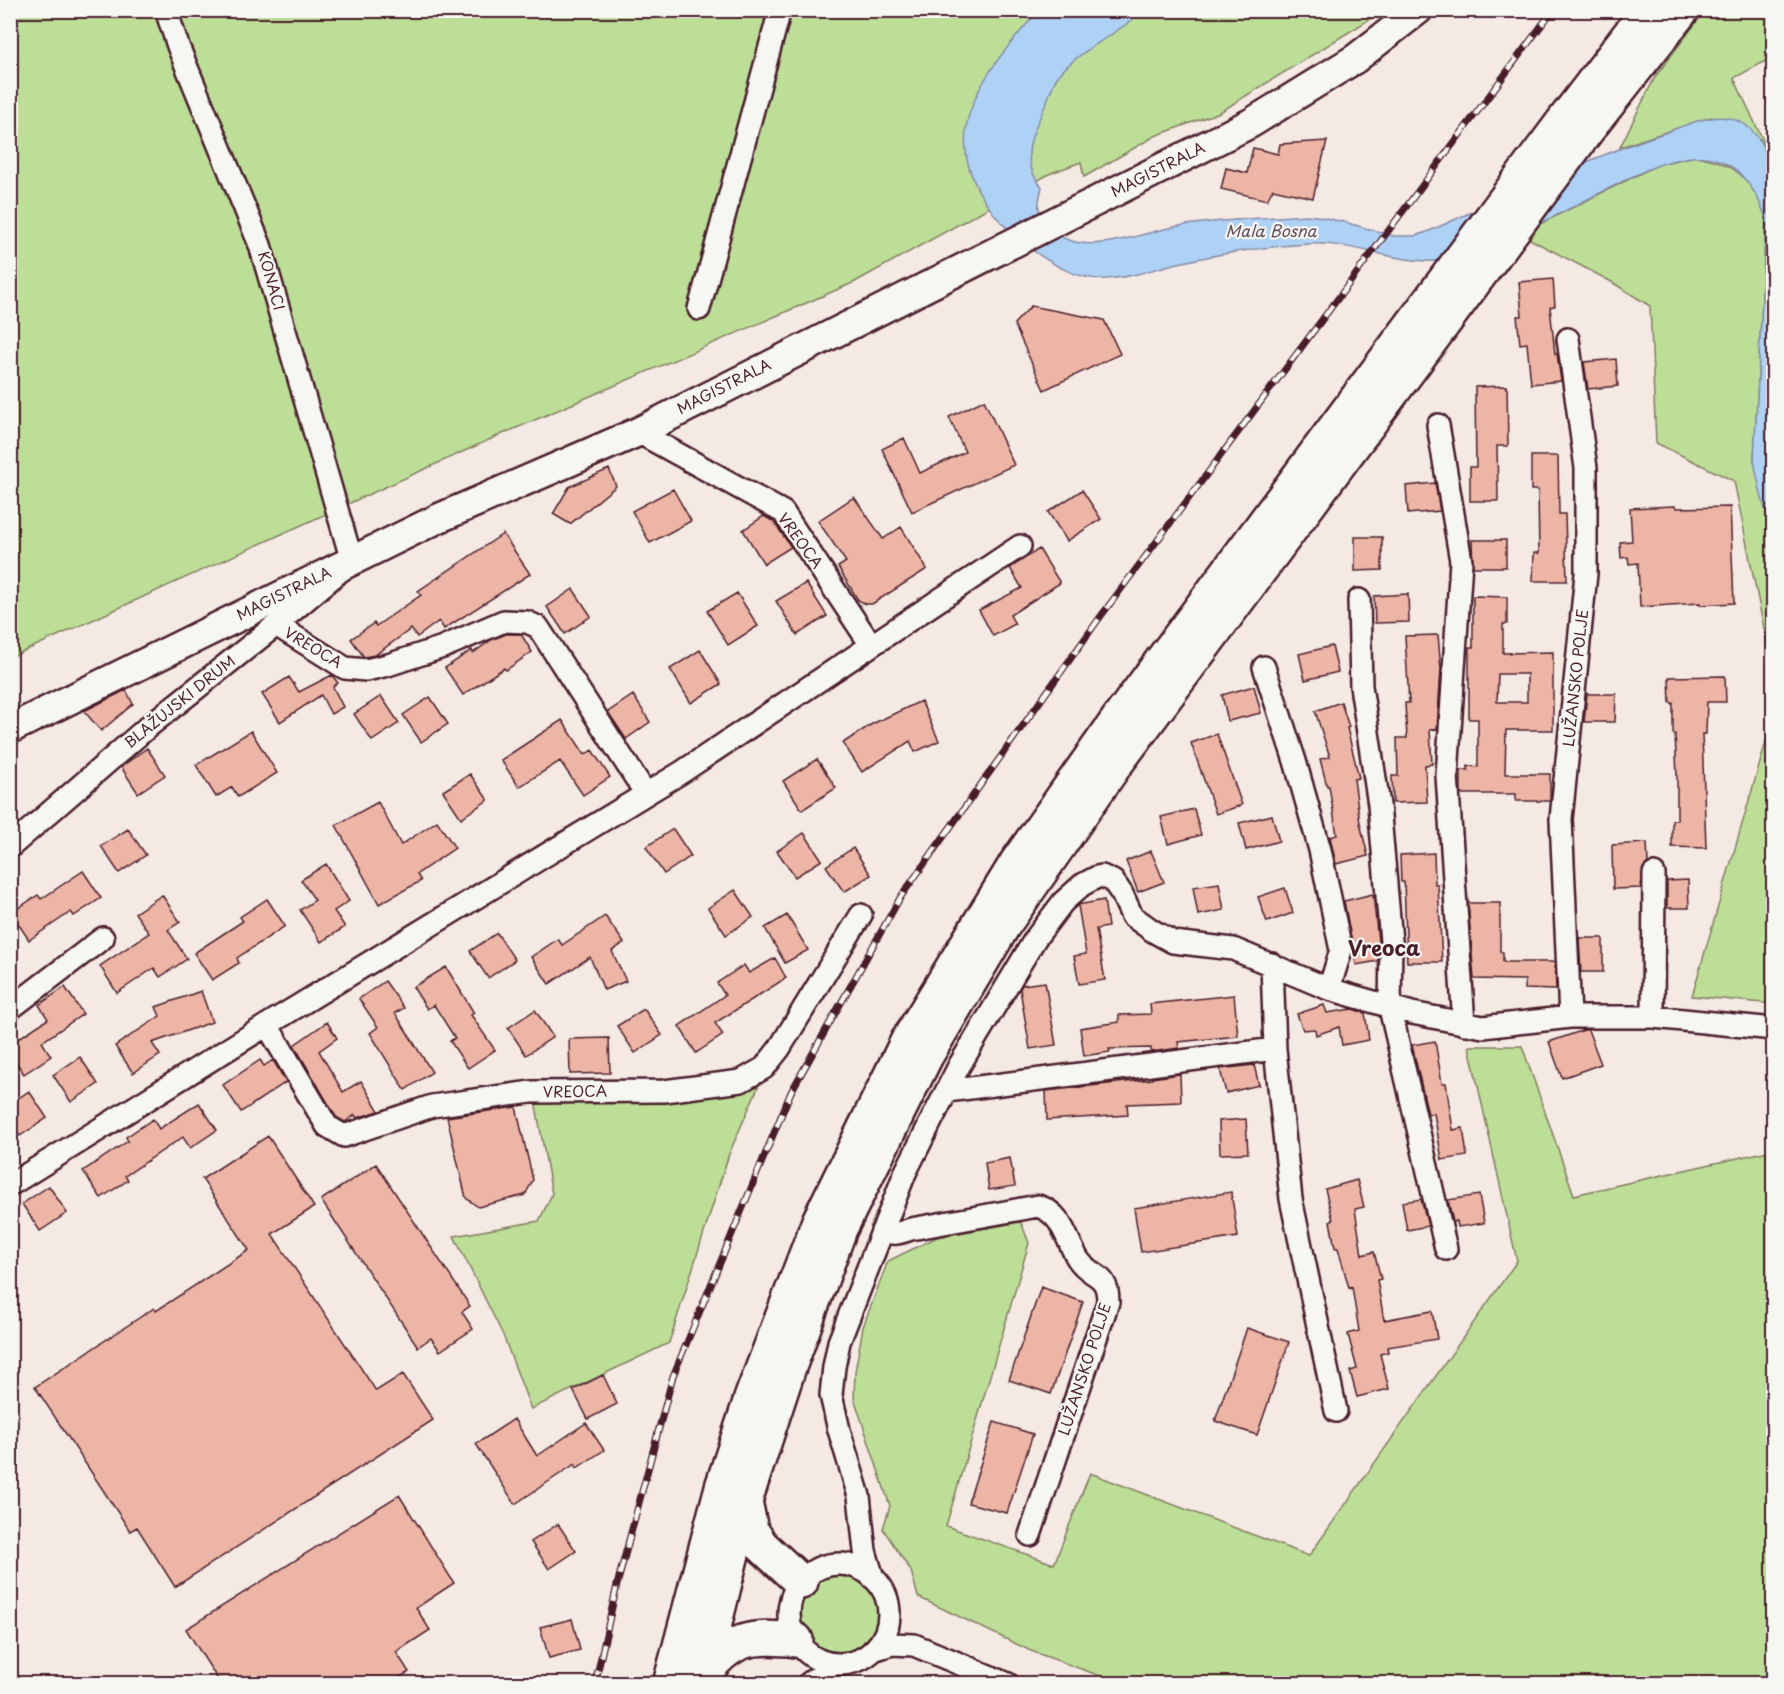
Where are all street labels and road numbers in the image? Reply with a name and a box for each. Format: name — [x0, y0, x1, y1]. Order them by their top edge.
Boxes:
street label: MAGISTRALA — [1106, 135, 1208, 202]
street label: KONACI — [253, 248, 292, 313]
street label: MAGISTRALA — [672, 352, 774, 419]
street label: VREOCA — [773, 507, 829, 573]
street label: MAGISTRALA — [232, 560, 335, 626]
street label: LUŽANSKO POLJE — [1556, 608, 1593, 748]
street label: VREOCA — [280, 620, 347, 673]
street label: BLAŽUJSKI DRUM — [119, 649, 240, 753]
street label: VREOCA — [543, 1078, 607, 1103]
street label: LUŽANSKO POLJE — [1051, 1299, 1116, 1438]

